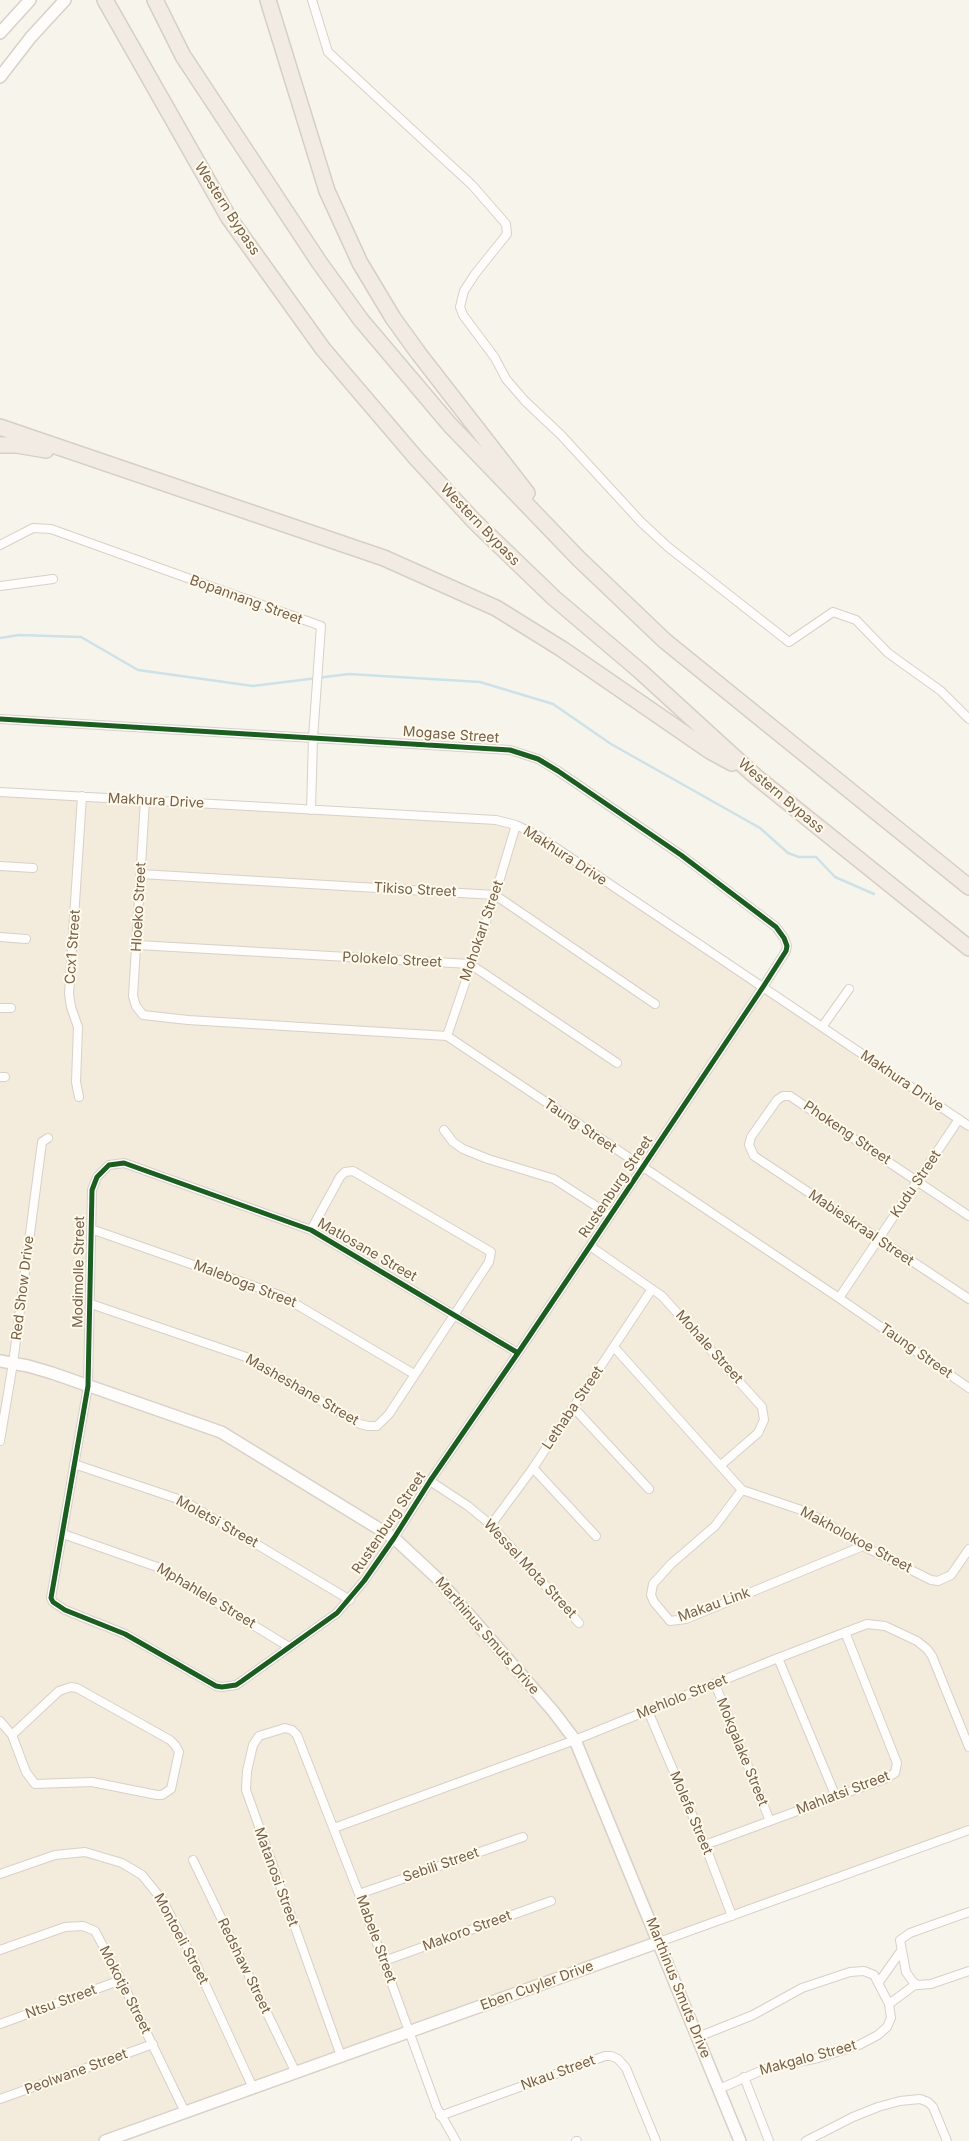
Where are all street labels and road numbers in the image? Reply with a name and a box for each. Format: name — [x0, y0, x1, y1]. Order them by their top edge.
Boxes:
street label: Western Bypass — [191, 159, 263, 259]
street label: Western Bypass — [437, 481, 523, 569]
street label: Bopannang Street — [187, 572, 305, 628]
street label: Mogase Street — [402, 723, 500, 747]
street label: Western Bypass — [734, 755, 828, 837]
street label: Makhura Drive — [107, 790, 205, 812]
street label: Makhura Drive — [520, 823, 610, 889]
street label: Hloeko Street — [128, 862, 150, 952]
street label: Mohokarl Street — [457, 878, 507, 984]
street label: Tikiso Street — [373, 879, 457, 901]
street label: Ccx1 Street — [62, 909, 84, 985]
street label: Polokelo Street — [342, 949, 442, 971]
street label: Makhura Drive — [857, 1047, 947, 1115]
street label: Taung Street — [540, 1095, 620, 1157]
street label: Phokeng Street — [800, 1098, 894, 1168]
street label: Rustenburg Street — [576, 1133, 656, 1241]
street label: Kudu Street — [887, 1147, 945, 1221]
street label: Mabieskraal Street — [805, 1186, 917, 1270]
street label: Matlosane Street — [314, 1215, 420, 1285]
street label: Modimolle Street — [70, 1216, 88, 1328]
street label: Red Show Drive — [8, 1235, 38, 1341]
street label: Maleboga Street — [191, 1257, 299, 1311]
street label: Mohale Street — [672, 1307, 746, 1387]
street label: Taung Street — [877, 1320, 955, 1382]
street label: Masheshane Street — [242, 1351, 362, 1429]
street label: Lethaba Street — [539, 1363, 607, 1453]
street label: Rustenburg Street — [349, 1469, 429, 1577]
street label: Moletsi Street — [173, 1493, 261, 1551]
street label: Makholokoe Street — [797, 1503, 915, 1577]
street label: Wessel Mota Street — [480, 1516, 580, 1622]
street label: Mphahlele Street — [154, 1560, 258, 1632]
street label: Marthinus Smuts Drive — [431, 1574, 543, 1698]
street label: Makau Link — [676, 1584, 752, 1626]
street label: Mehlolo Street — [634, 1671, 730, 1723]
street label: Mokgalake Street — [713, 1696, 771, 1808]
street label: Mahlatsi Street — [794, 1767, 892, 1819]
street label: Molefe Street — [666, 1769, 716, 1857]
street label: Matanosi Street — [250, 1825, 302, 1929]
street label: Sebili Street — [401, 1844, 481, 1886]
street label: Montoeli Street — [150, 1891, 212, 1987]
street label: Mabele Street — [352, 1893, 400, 1985]
street label: Makoro Street — [420, 1907, 514, 1955]
street label: Marthinus Smuts Drive — [642, 1915, 714, 2061]
street label: Redshaw Street — [214, 1916, 274, 2016]
street label: Mokotje Street — [96, 1943, 154, 2037]
street label: Eben Cuyler Drive — [478, 1958, 596, 2014]
street label: Ntsu Street — [23, 1981, 99, 2023]
street label: Makgalo Street — [758, 2037, 858, 2079]
street label: Peolwane Street — [22, 2046, 130, 2098]
street label: Nkau Street — [519, 2052, 597, 2094]

